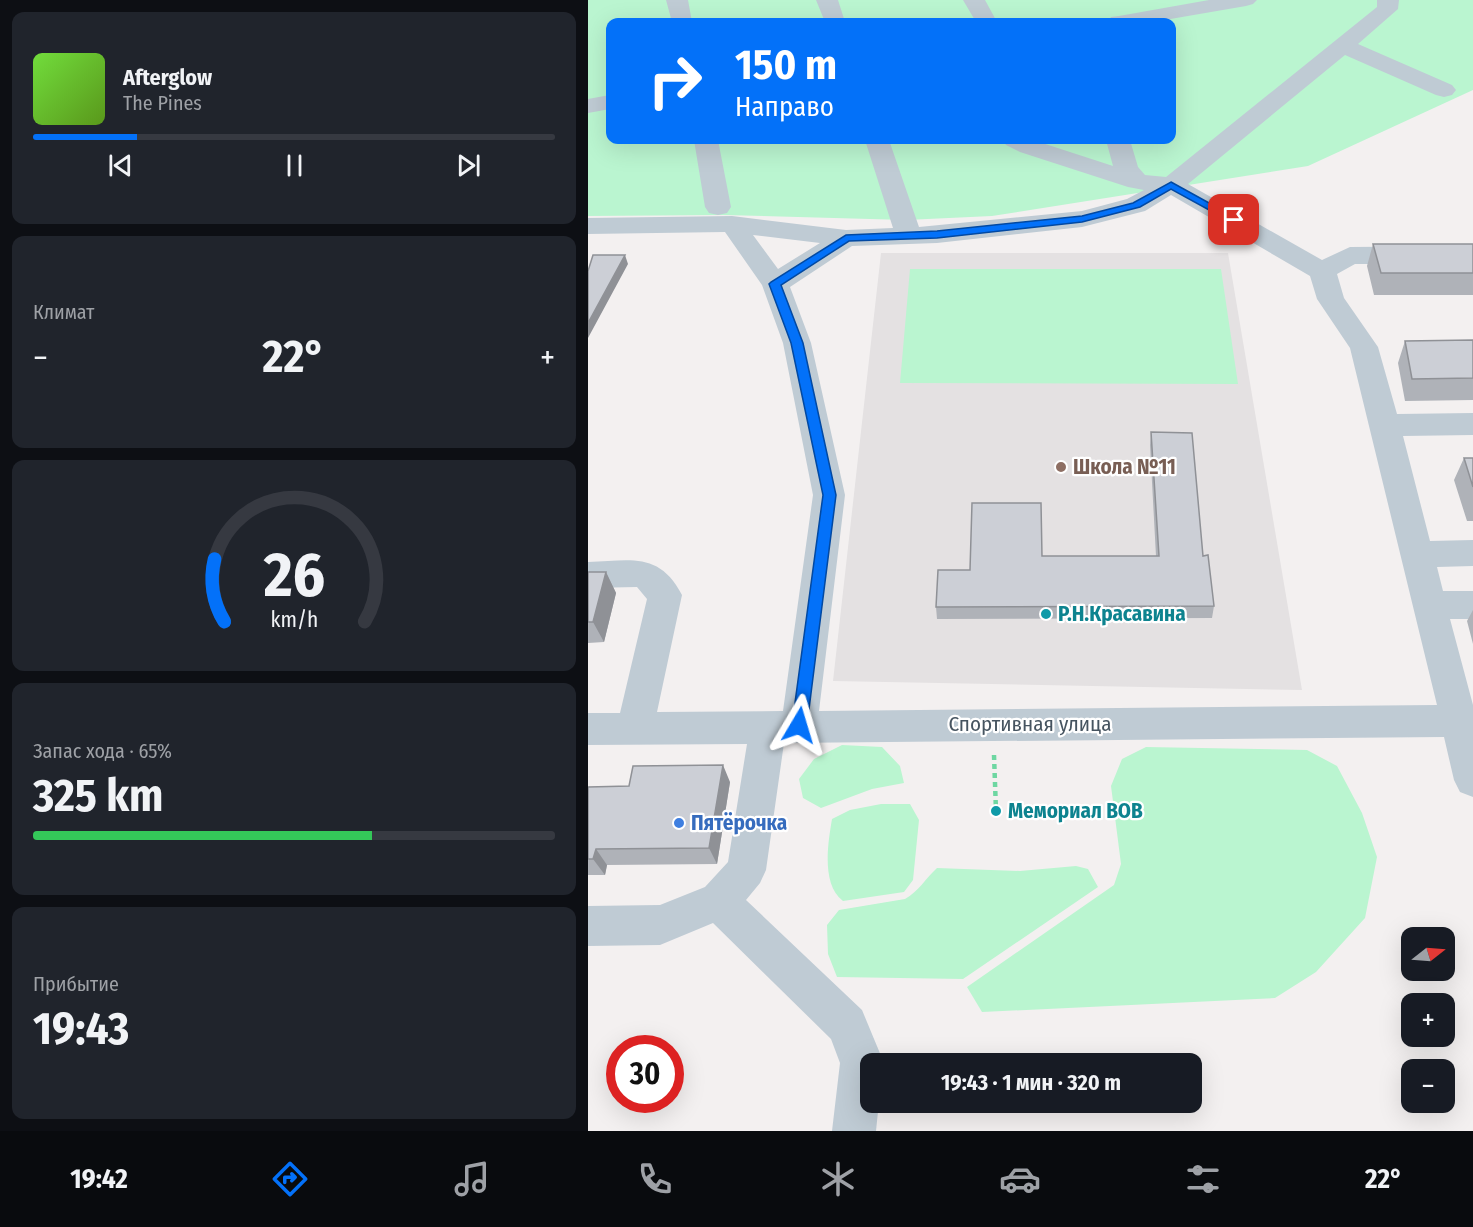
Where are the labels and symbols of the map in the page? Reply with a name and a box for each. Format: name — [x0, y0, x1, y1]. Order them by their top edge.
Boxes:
pin — [1208, 194, 1259, 245]
place label: Школа №11 — [1073, 454, 1176, 480]
marker: Школа №11 — [1054, 460, 1068, 474]
place label: Р.Н.Красавина — [1058, 601, 1186, 627]
marker: Р.Н.Красавина — [1039, 607, 1053, 621]
position arrow — [767, 693, 831, 757]
street label: Спортивная улица — [948, 711, 1112, 737]
place label: Мемориал ВОВ — [1008, 798, 1143, 824]
marker: Мемориал ВОВ — [989, 804, 1003, 818]
place label: Пятёрочка — [691, 810, 787, 836]
marker: Пятёрочка — [672, 816, 686, 830]
north arrow — [1401, 927, 1455, 981]
speed limit sign: 30 — [606, 1035, 684, 1113]

